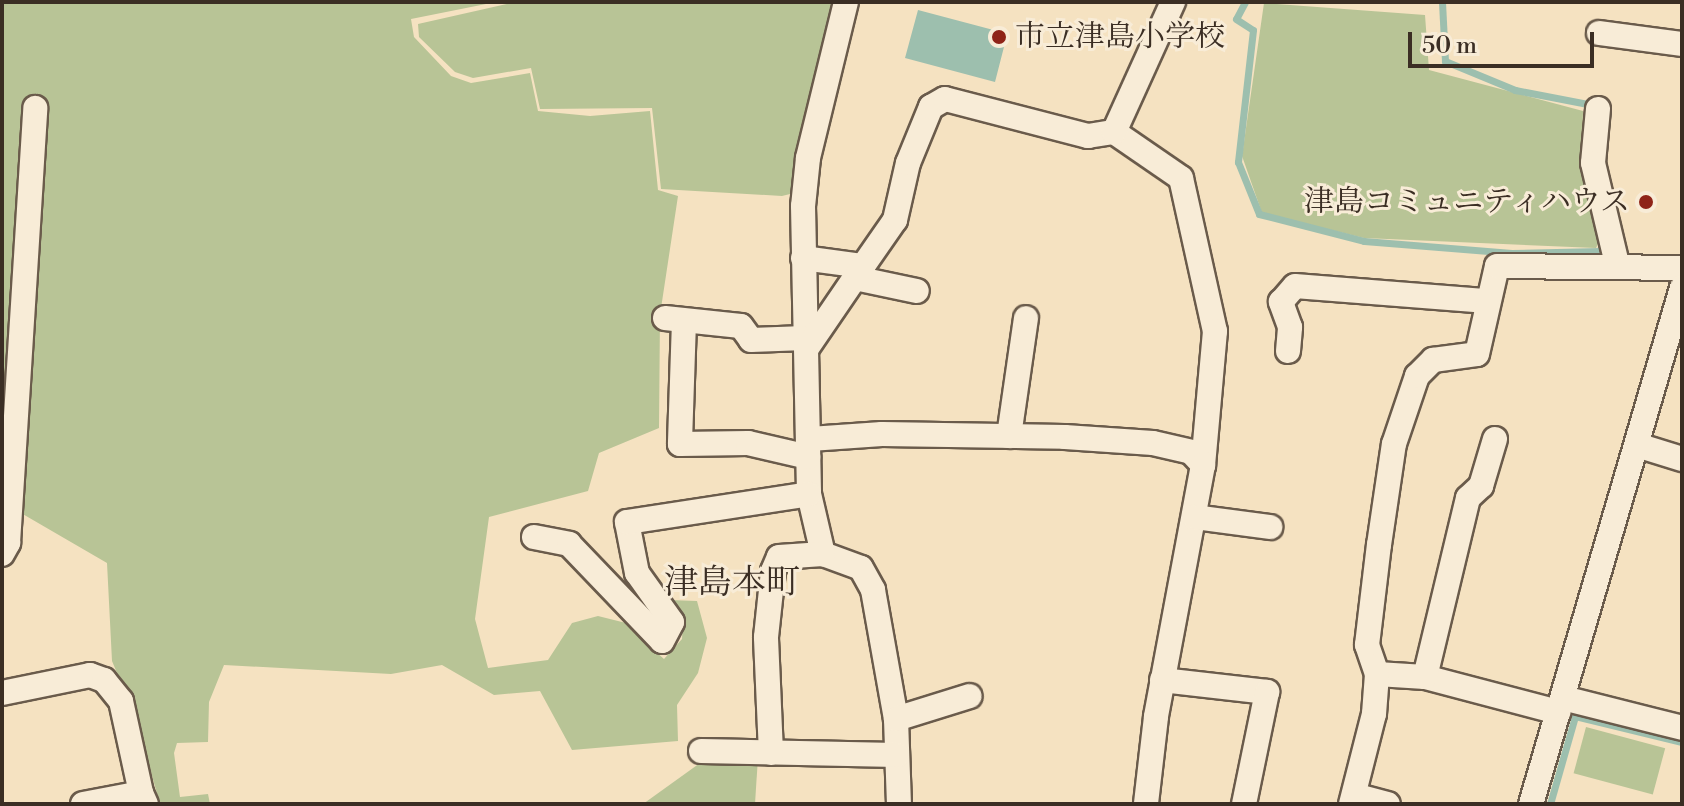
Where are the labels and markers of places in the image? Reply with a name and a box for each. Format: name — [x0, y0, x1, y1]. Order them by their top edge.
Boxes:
place label: 市立津島小学校 — [1015, 19, 1225, 55]
marker: 市立津島小学校 — [990, 28, 1008, 46]
place label: 津島コミュニティハウス — [1300, 184, 1630, 220]
marker: 津島コミュニティハウス — [1637, 193, 1655, 211]

